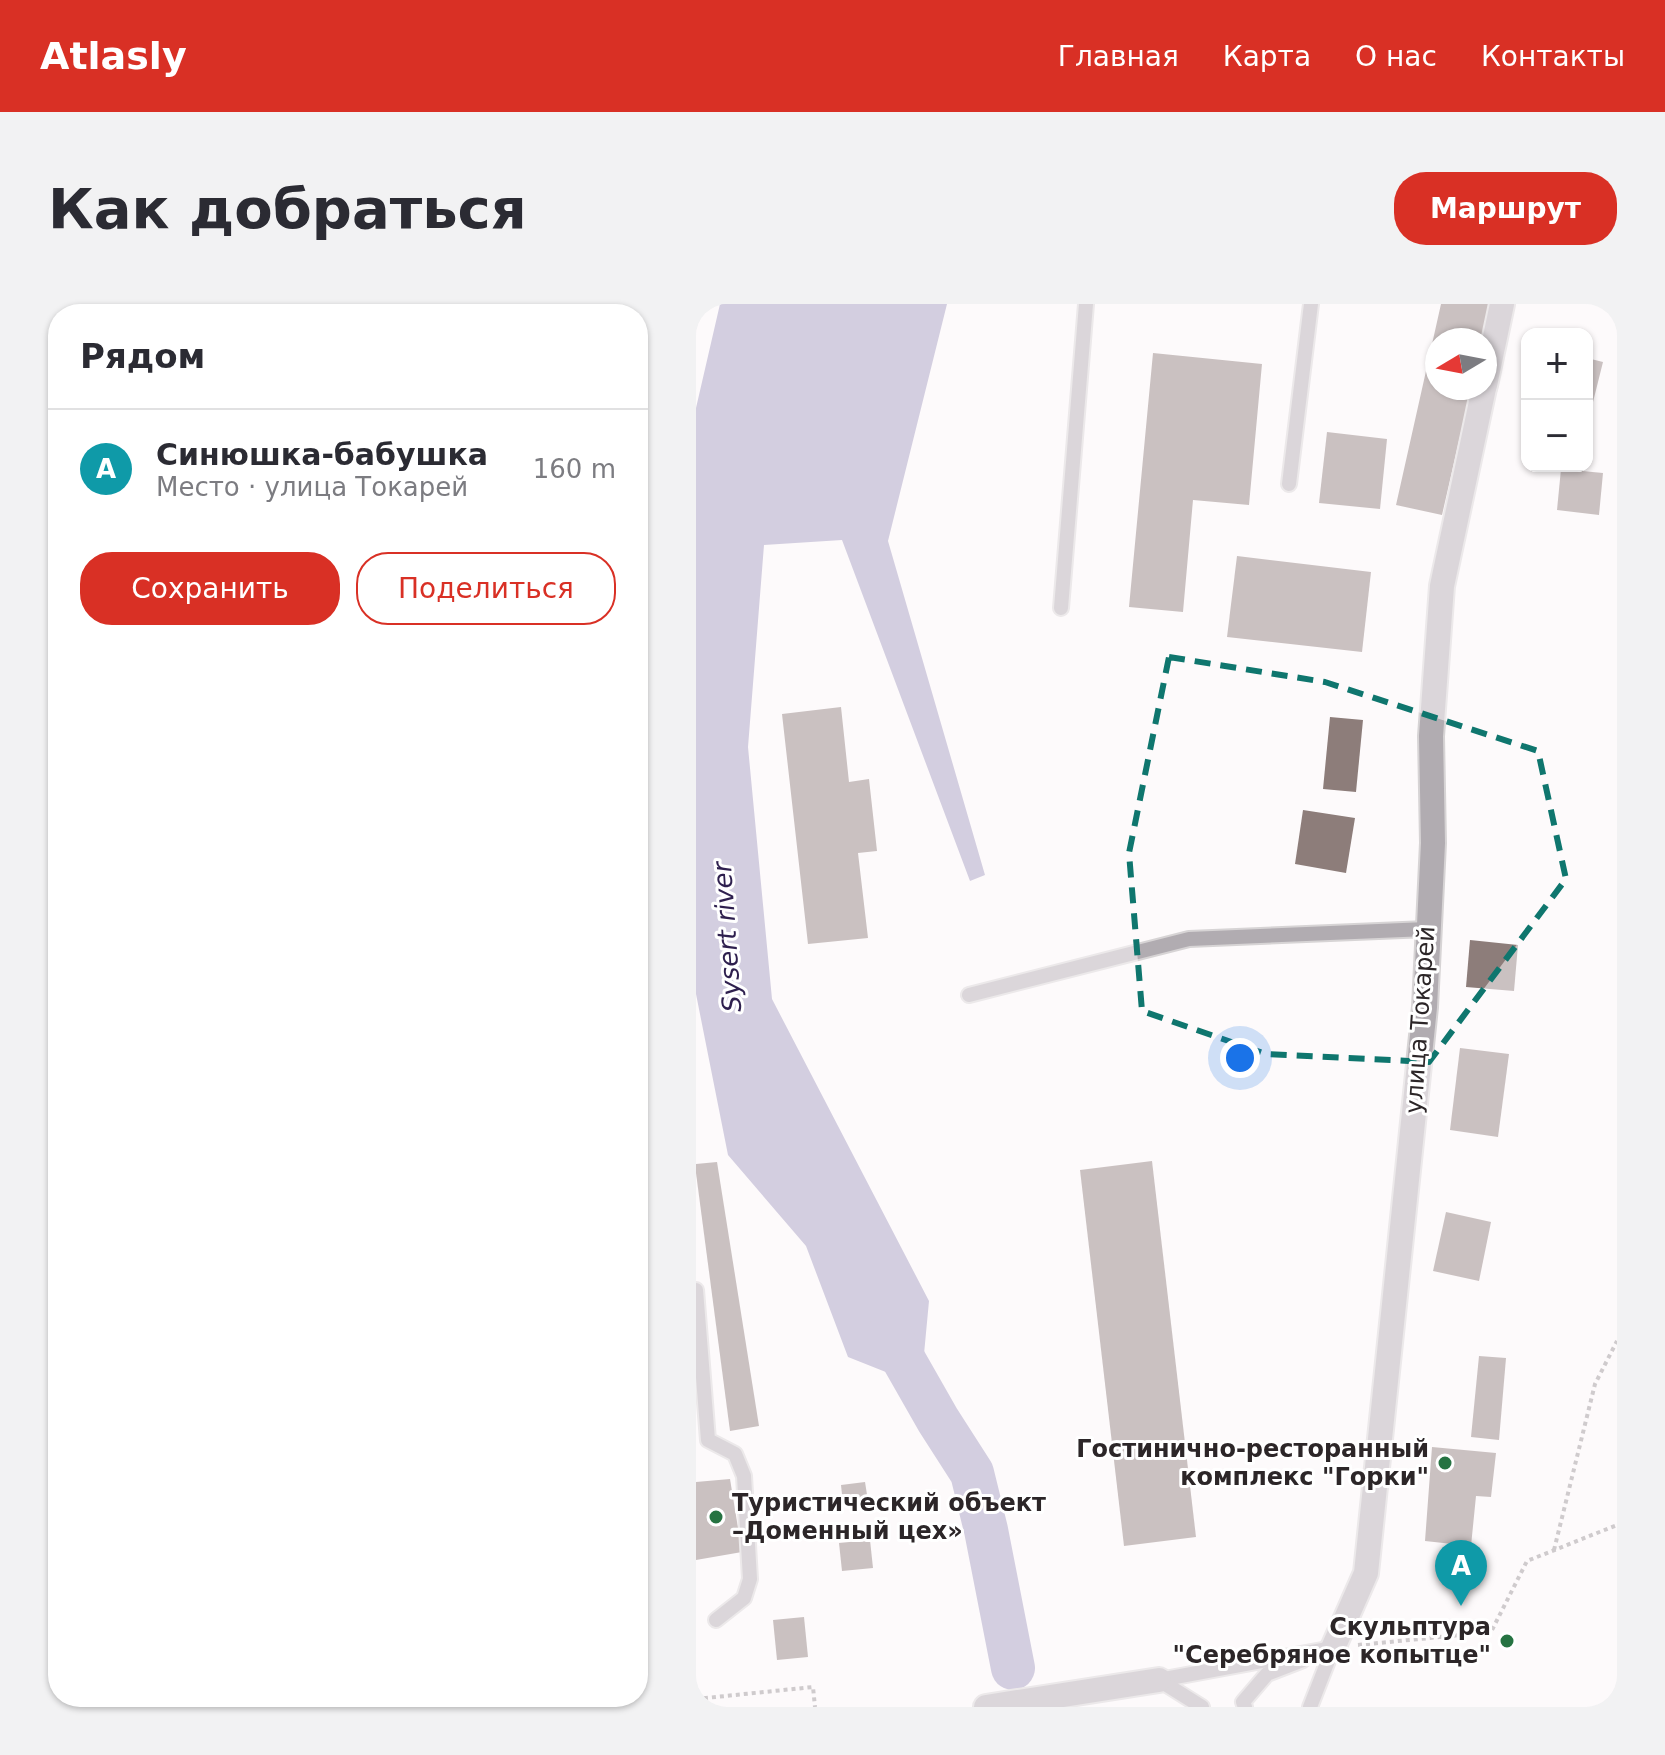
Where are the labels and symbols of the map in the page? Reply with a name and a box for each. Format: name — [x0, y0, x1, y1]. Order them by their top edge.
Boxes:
north arrow — [1425, 328, 1497, 400]
water label: Sysert river — [707, 859, 747, 1013]
street label: улица Токарей — [1399, 925, 1441, 1115]
your location — [1220, 1038, 1260, 1078]
place label: Гостинично-ресторанный комплекс "Горки" — [1076, 1435, 1429, 1491]
marker: Гостинично-ресторанный комплекс "Горки" — [1436, 1454, 1454, 1472]
place label: Туристический объект –Доменный цех» — [732, 1489, 1046, 1545]
marker: Туристический объект –Доменный цех» — [707, 1508, 725, 1526]
pin: A — [1435, 1540, 1487, 1606]
place label: Скульптура "Серебряное копытце" — [1173, 1613, 1491, 1669]
marker: Скульптура "Серебряное копытце" — [1498, 1632, 1516, 1650]

